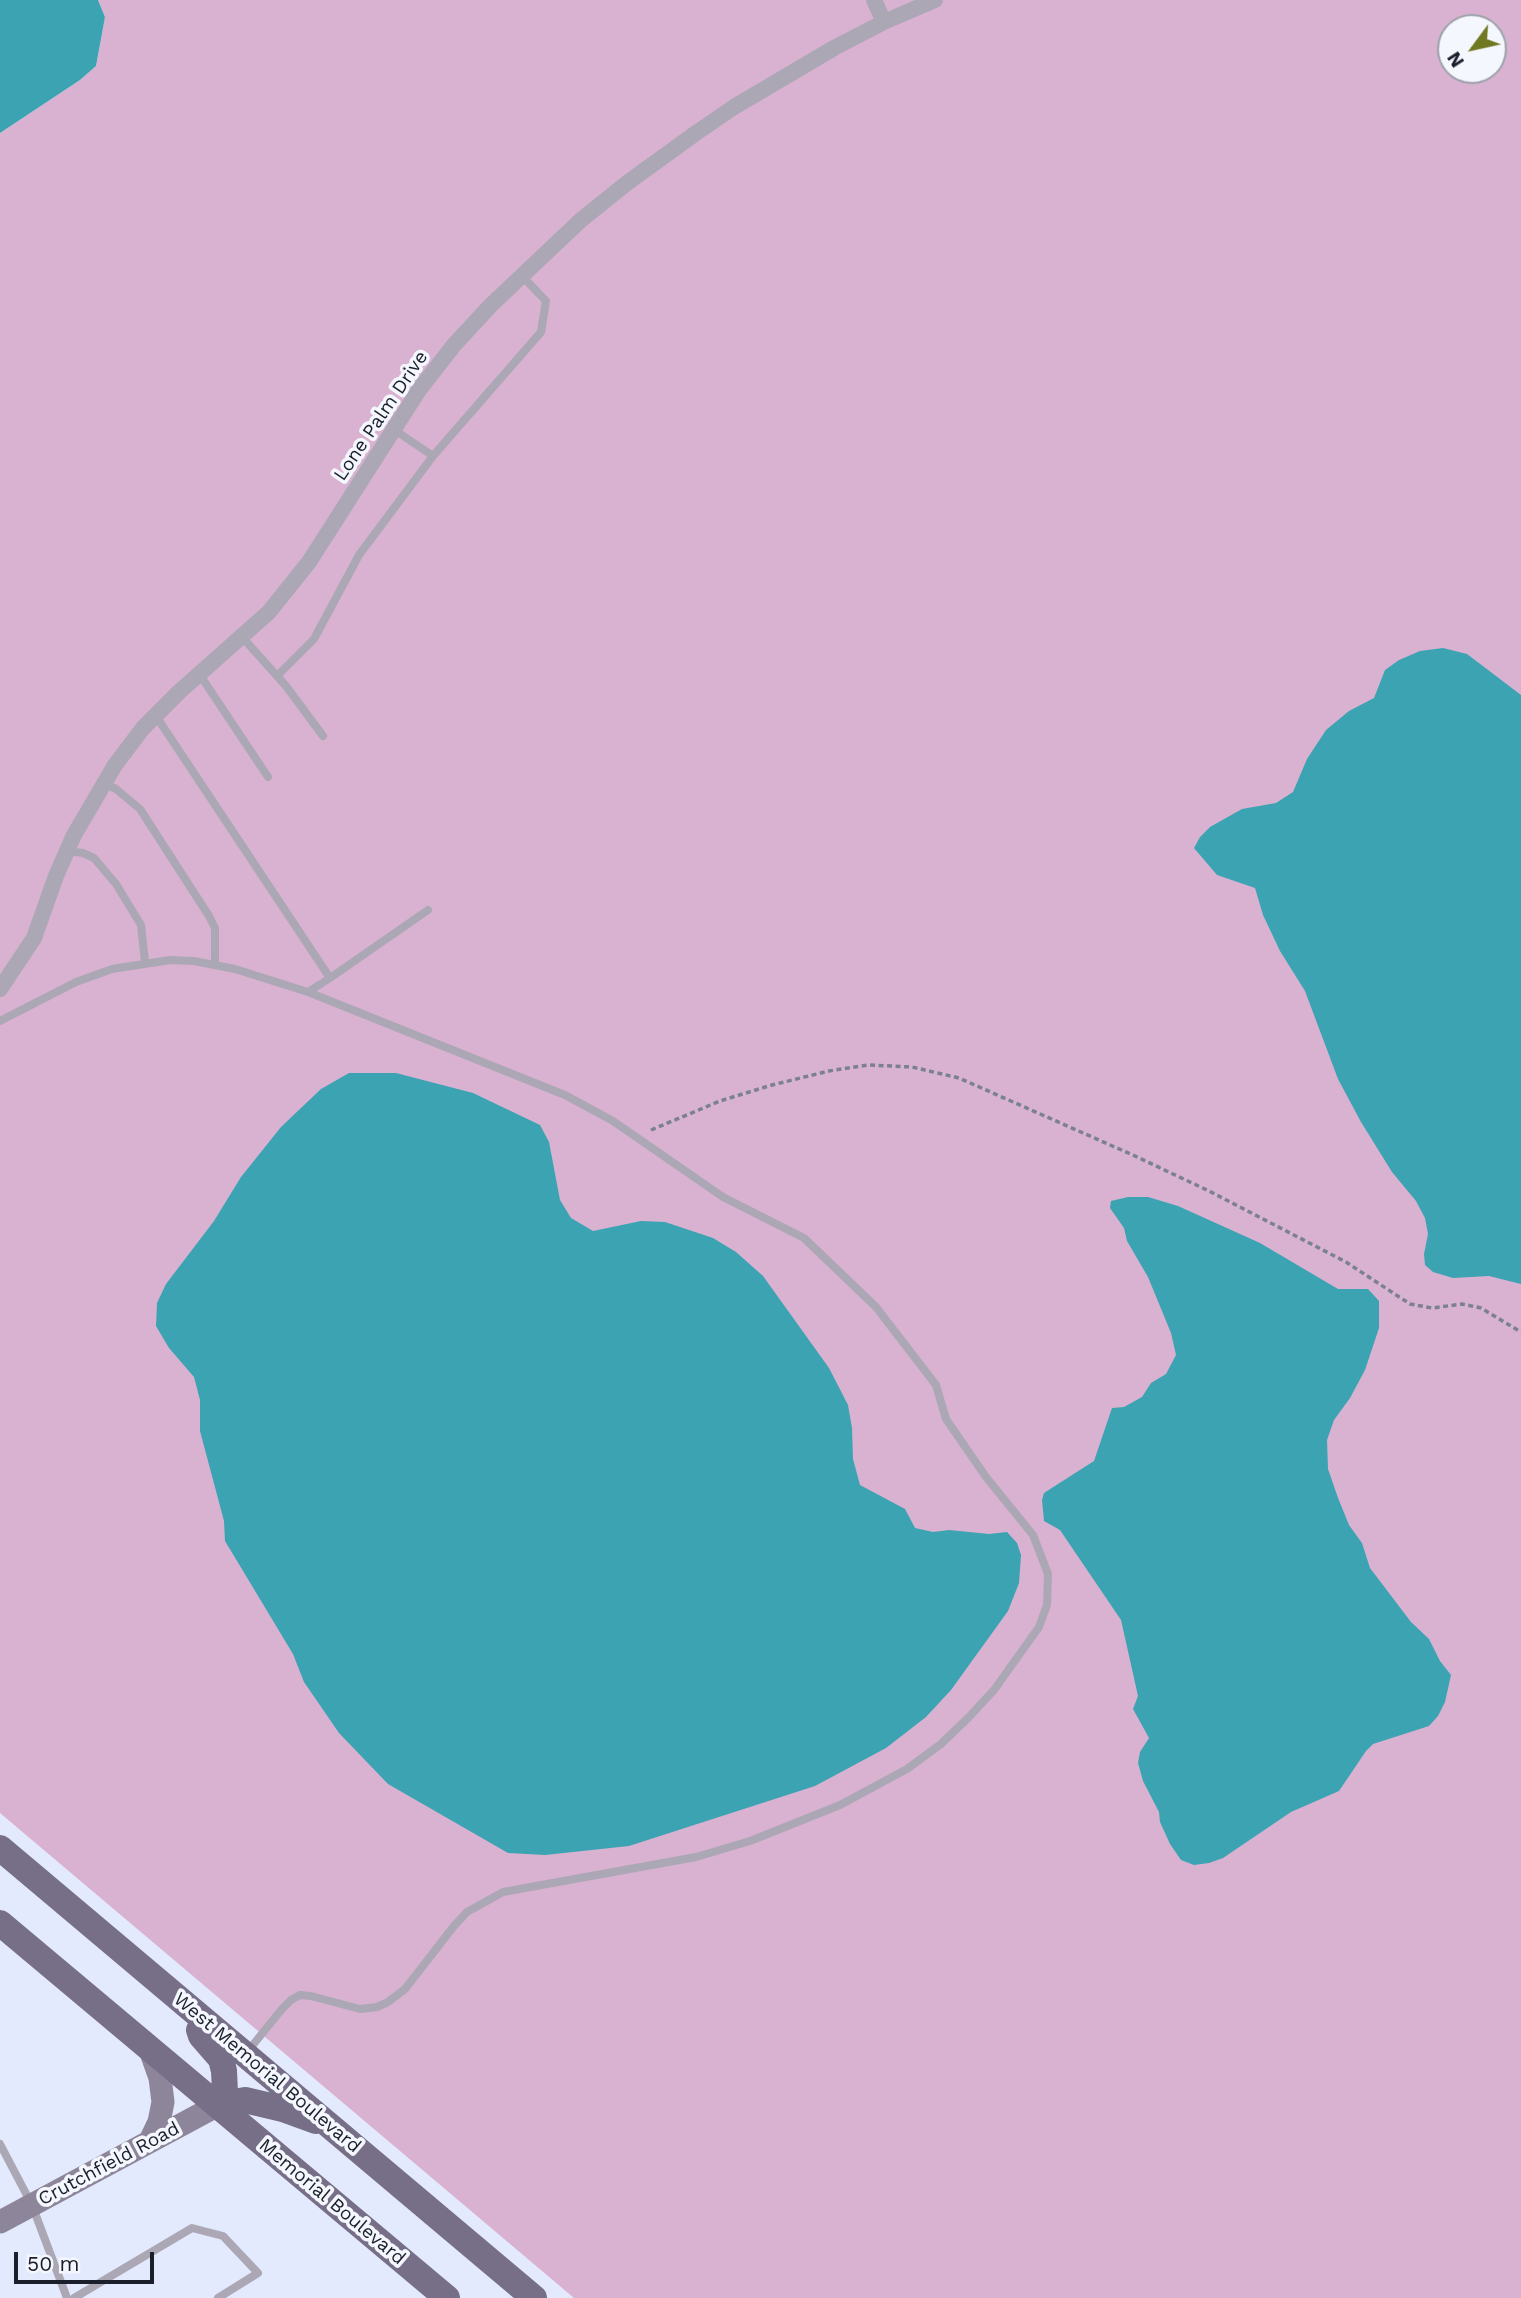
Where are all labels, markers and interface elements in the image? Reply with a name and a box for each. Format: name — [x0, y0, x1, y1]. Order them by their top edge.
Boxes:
north arrow — [1437, 14, 1507, 84]
text: N — [1442, 47, 1469, 72]
street label: Lone Palm Drive — [329, 347, 433, 485]
street label: West Memorial Boulevard — [169, 1988, 365, 2158]
street label: Crutchfield Road — [34, 2117, 184, 2211]
street label: Memorial Boulevard — [254, 2134, 410, 2270]
scale bar — [18, 2238, 158, 2282]
text: 50 m — [27, 2251, 79, 2276]

